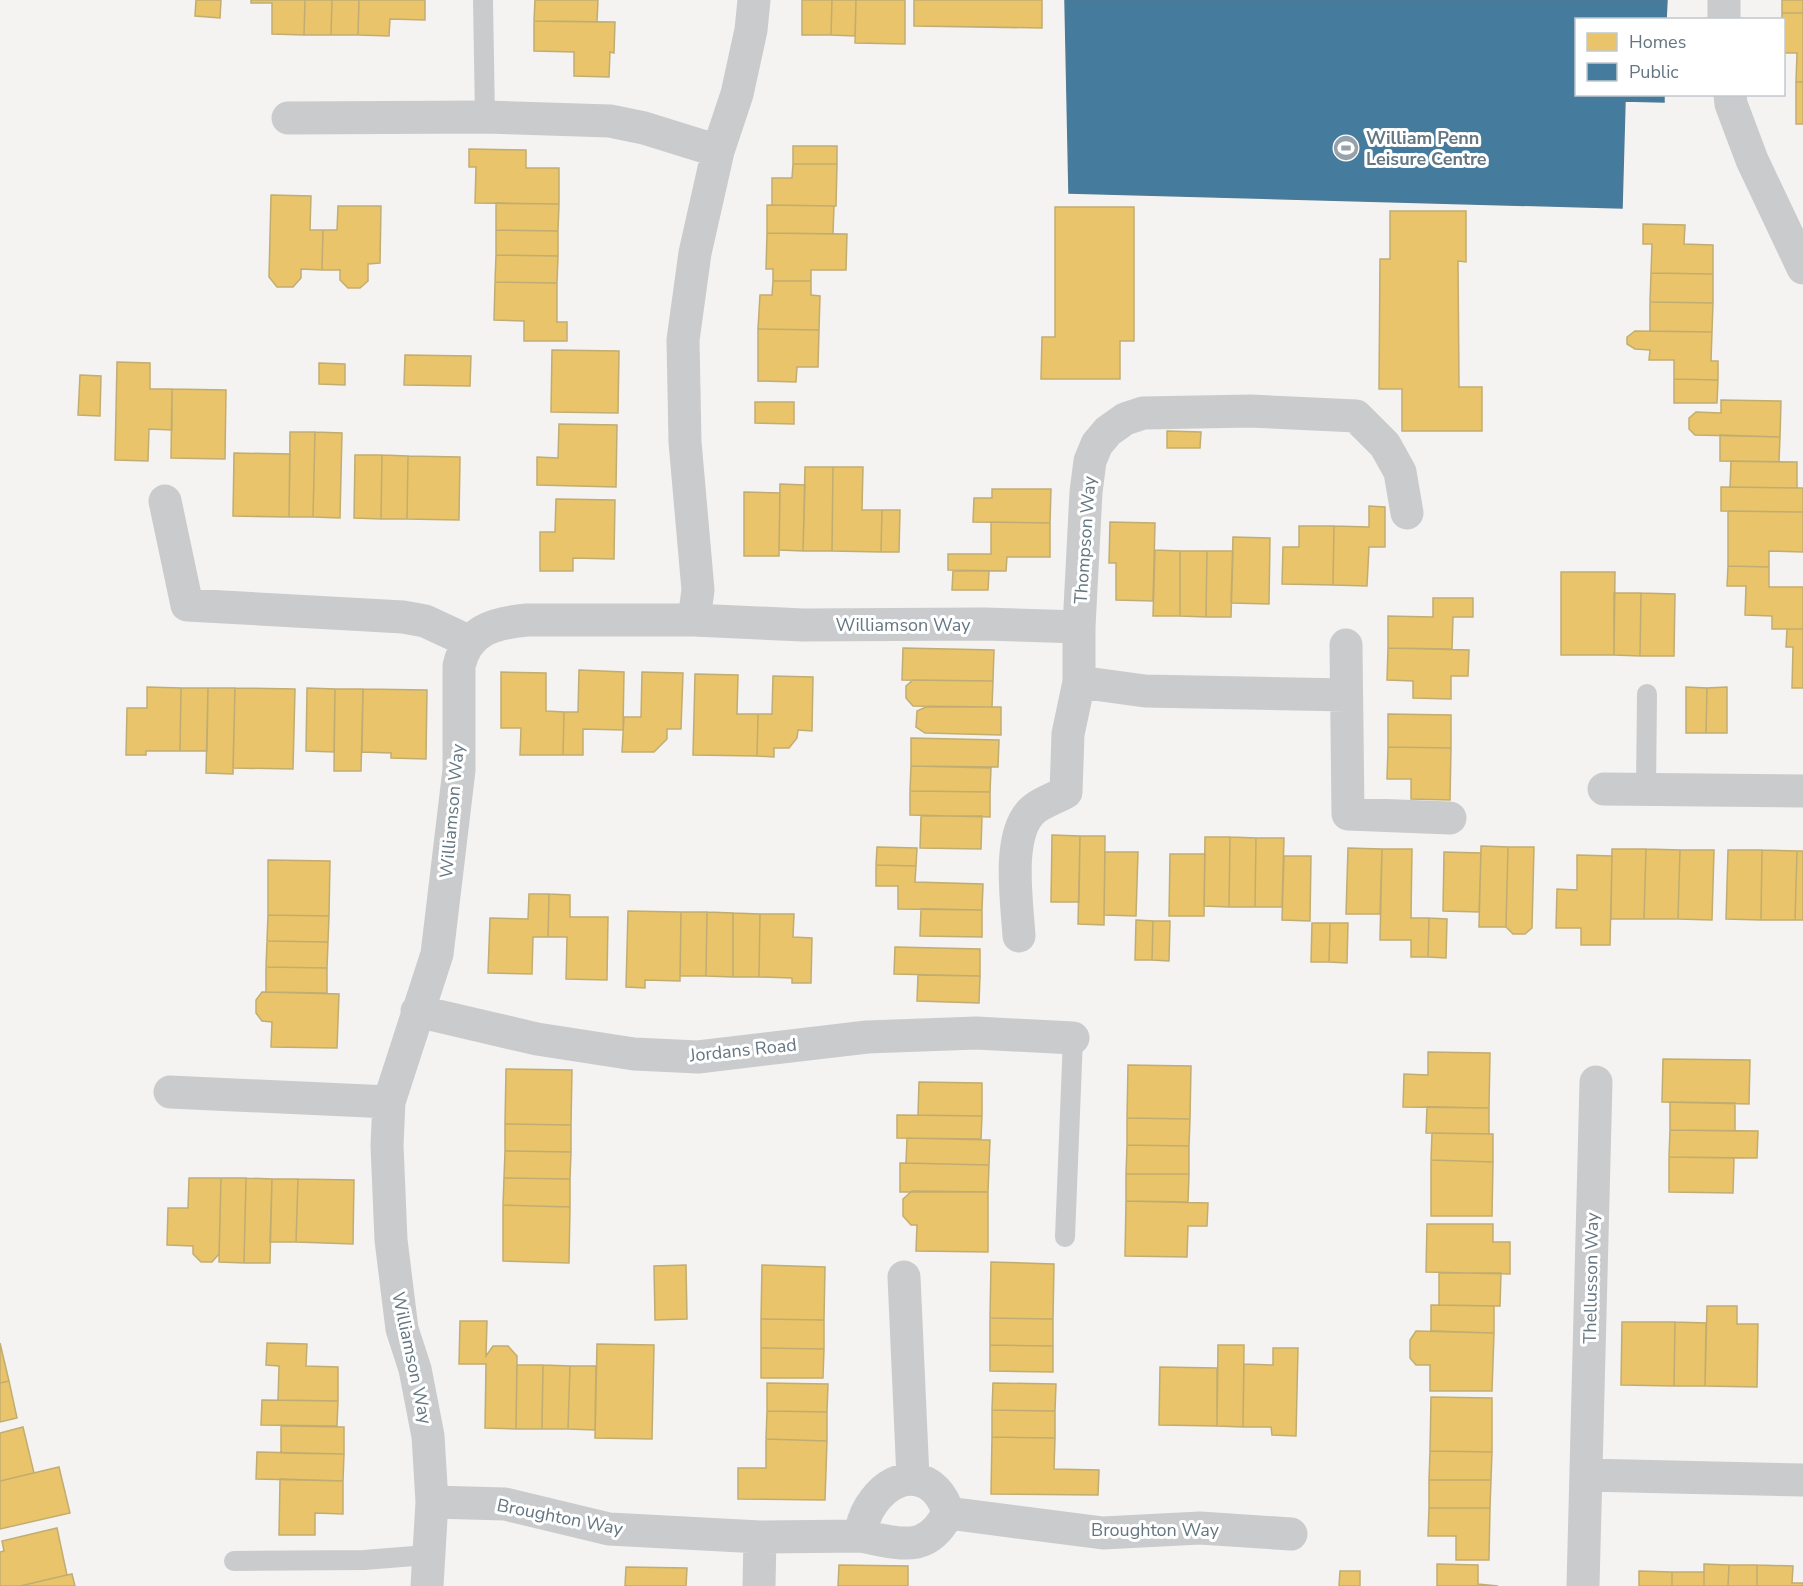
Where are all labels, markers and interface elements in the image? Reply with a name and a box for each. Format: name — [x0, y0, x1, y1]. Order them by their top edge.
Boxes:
legend — [1575, 18, 1785, 96]
text: Homes — [1629, 30, 1686, 54]
text: Public — [1629, 60, 1679, 84]
place label: William Penn Leisure Centre — [1366, 126, 1487, 171]
sports icon: William Penn Leisure Centre — [1331, 133, 1361, 163]
street label: Thompson Way — [1069, 475, 1101, 605]
street label: Williamson Way — [836, 613, 971, 637]
street label: Williamson Way — [434, 742, 470, 879]
street label: Jordans Road — [687, 1032, 798, 1068]
street label: Thellusson Way — [1578, 1212, 1604, 1344]
street label: Williamson Way — [386, 1290, 438, 1427]
street label: Broughton Way — [495, 1493, 626, 1541]
street label: Broughton Way — [1091, 1518, 1220, 1542]

